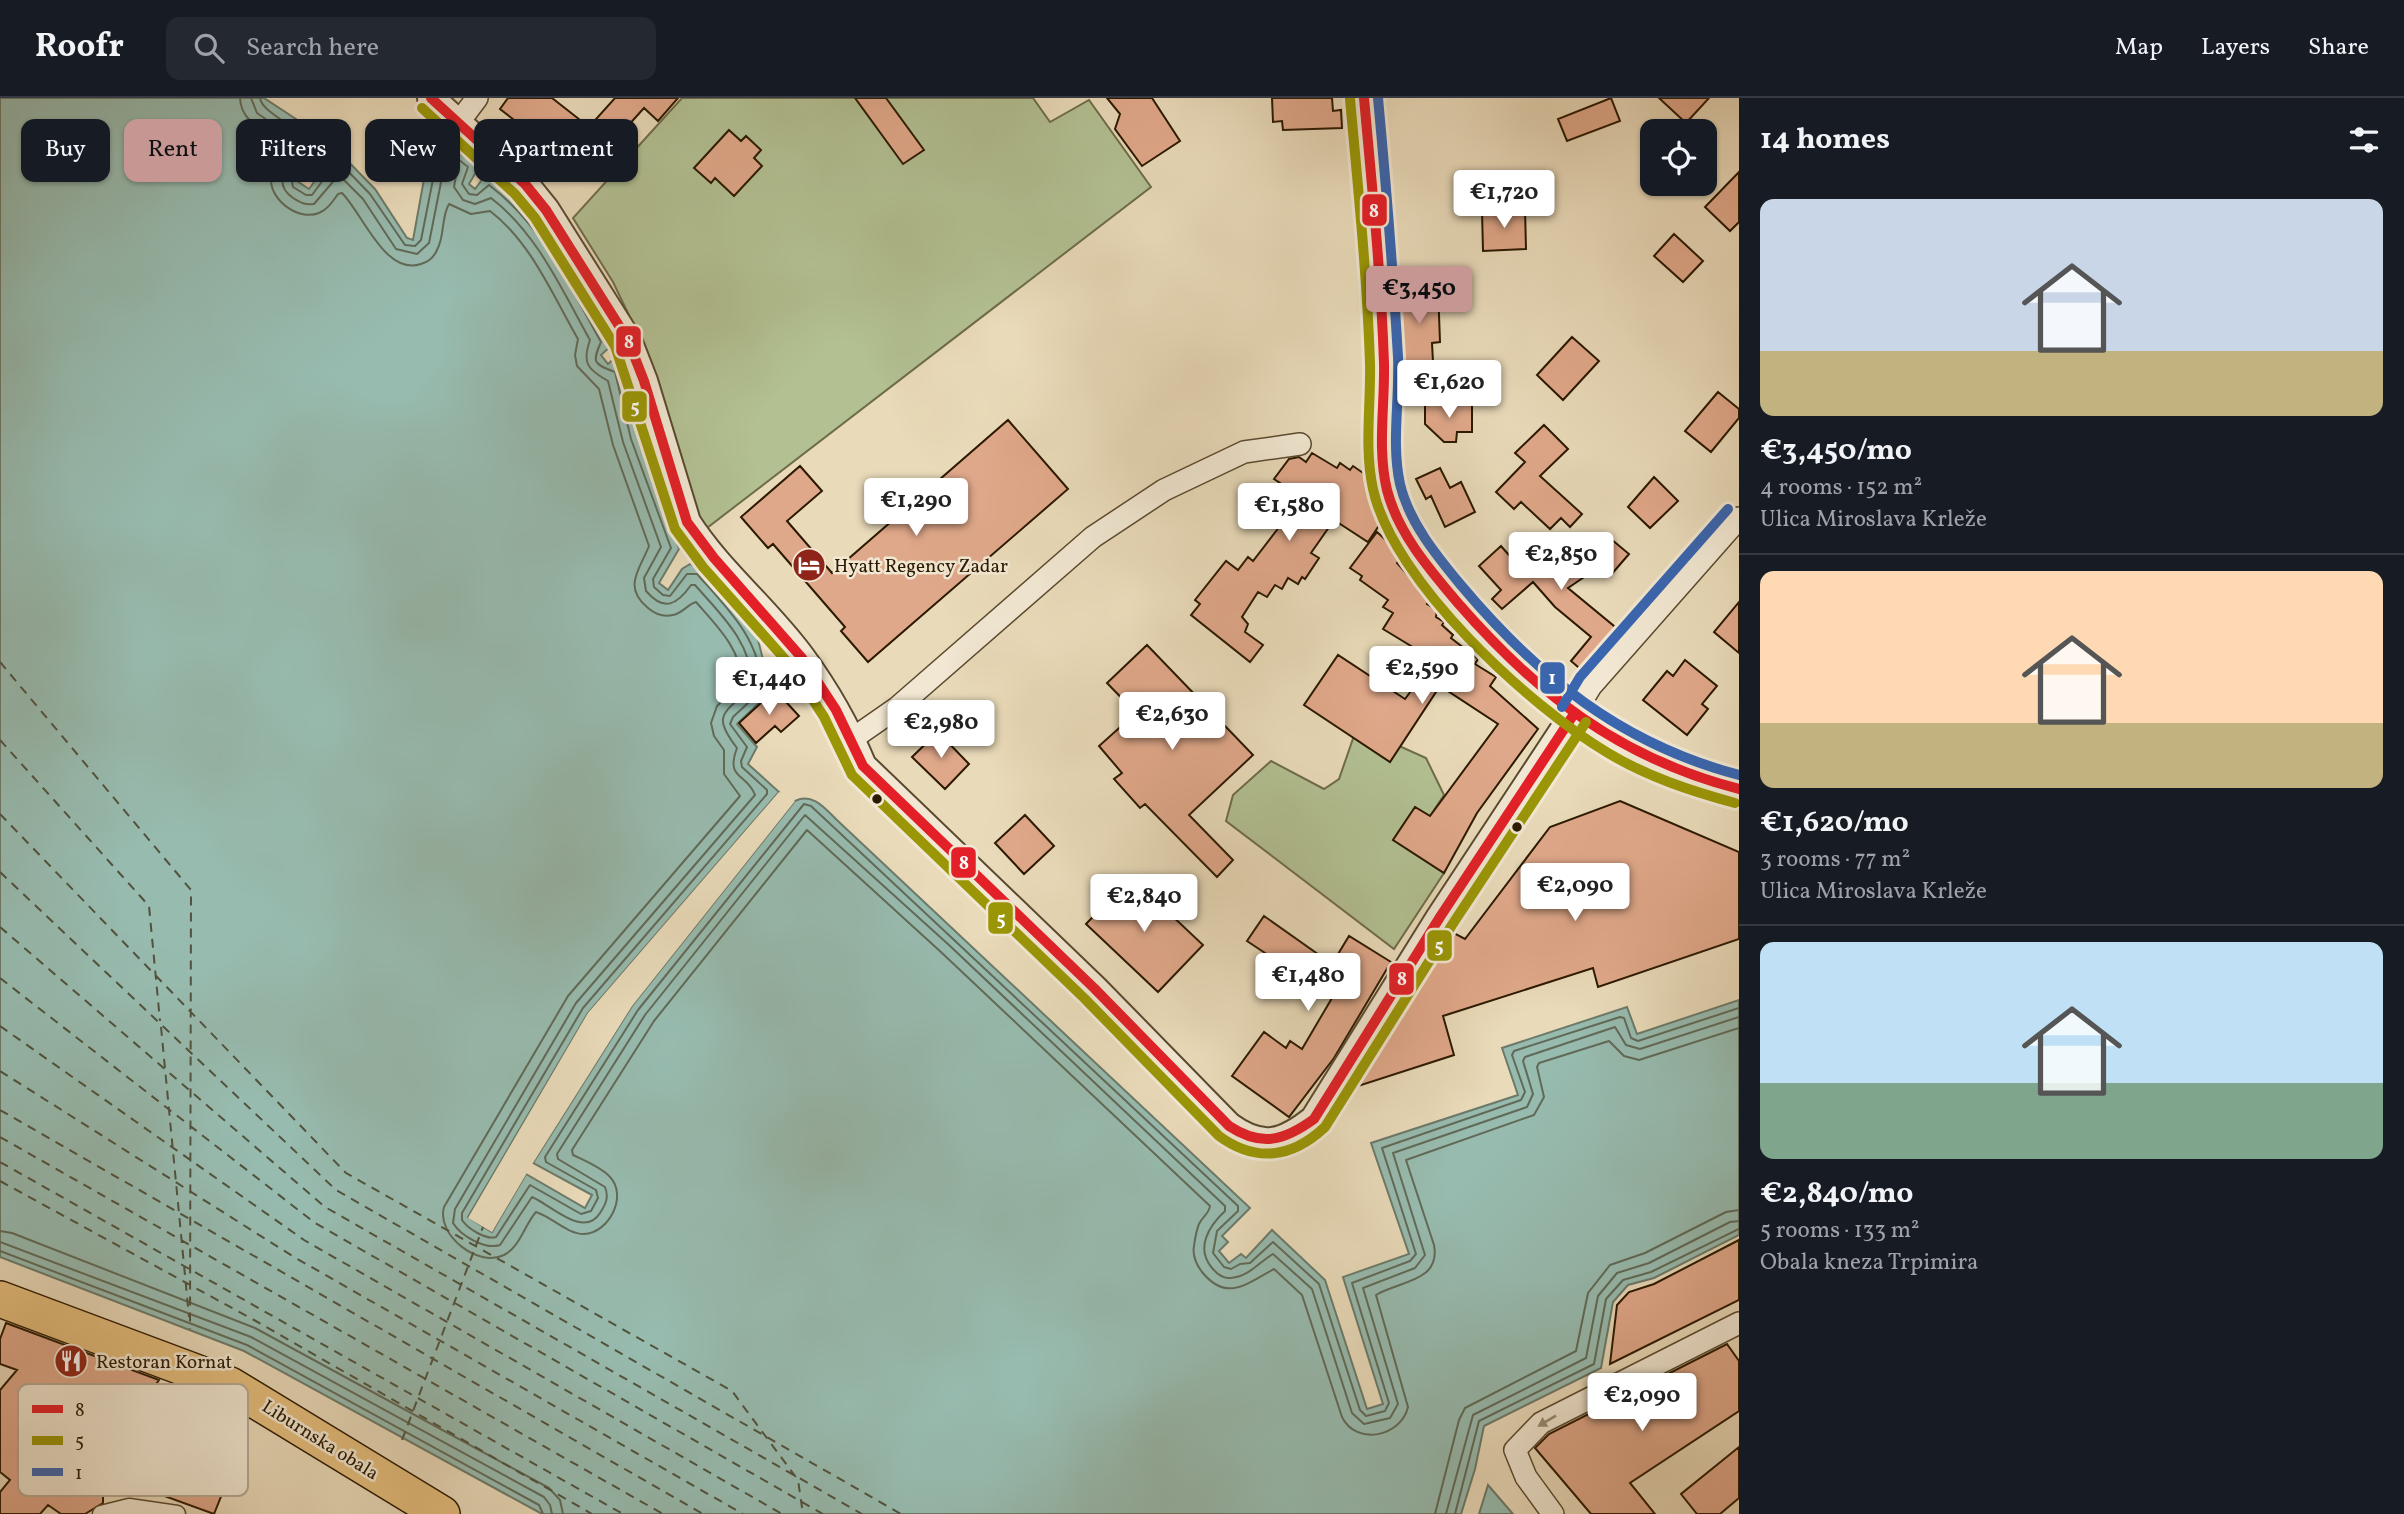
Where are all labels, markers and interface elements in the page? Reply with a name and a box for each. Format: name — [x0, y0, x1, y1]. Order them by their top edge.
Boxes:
search box — [166, 17, 656, 80]
text: Roofr — [35, 25, 124, 71]
icon: search — [190, 29, 228, 67]
text: Search here — [246, 30, 379, 66]
text: Map — [2115, 31, 2163, 65]
text: Layers — [2201, 31, 2270, 65]
text: Share — [2308, 31, 2369, 65]
chip: Buy — [21, 119, 110, 182]
chip: Rent — [124, 119, 222, 182]
chip: Filters — [236, 119, 351, 182]
chip: New — [365, 119, 460, 182]
chip: Apartment — [474, 119, 638, 182]
map controls — [1640, 119, 1717, 196]
button: locate — [1640, 119, 1717, 196]
text: 14 homes — [1760, 119, 1890, 161]
icon: filters — [2345, 121, 2383, 159]
pin: €1,720 — [1447, 170, 1561, 230]
text: €1,720 — [1470, 177, 1538, 209]
line badge: 8 — [1361, 193, 1388, 227]
text: 8 — [1369, 199, 1379, 225]
icon: home — [2009, 245, 2135, 371]
pin: €3,450 — [1362, 266, 1476, 326]
text: €3,450 — [1382, 273, 1456, 305]
line badge: 8 — [615, 325, 642, 358]
text: 8 — [624, 330, 634, 356]
pin: €1,620 — [1392, 360, 1506, 420]
text: €1,620 — [1413, 367, 1485, 399]
line badge: 5 — [621, 390, 648, 423]
text: 5 — [630, 395, 640, 421]
text: €3,450/mo — [1760, 430, 1912, 472]
text: 4 rooms · 152 m² — [1760, 472, 1922, 504]
pin: €1,290 — [859, 478, 973, 538]
pin: €1,580 — [1232, 484, 1346, 543]
text: €1,290 — [880, 485, 952, 517]
text: €1,580 — [1254, 490, 1324, 522]
text: Ulica Miroslava Krleže — [1760, 504, 1987, 536]
pin: €2,850 — [1504, 532, 1618, 592]
text: €2,850 — [1525, 539, 1597, 571]
hotel icon: Hyatt Regency Zadar — [790, 546, 828, 584]
place label: Hyatt Regency Zadar — [834, 554, 1008, 580]
icon: home — [2009, 617, 2135, 743]
pin: €2,590 — [1365, 646, 1479, 706]
text: €2,590 — [1385, 653, 1459, 685]
pin: €1,440 — [712, 658, 826, 717]
line badge: 1 — [1539, 661, 1566, 695]
text: €1,440 — [732, 664, 806, 696]
text: 1 — [1548, 666, 1556, 692]
pin: €2,630 — [1115, 692, 1229, 752]
text: €2,630 — [1135, 699, 1209, 731]
pin: €2,980 — [884, 700, 998, 760]
text: €2,980 — [904, 707, 978, 739]
unlabelled marker — [870, 792, 884, 806]
text: €1,620/mo — [1760, 802, 1909, 844]
unlabelled marker — [1510, 820, 1524, 834]
text: 3 rooms · 77 m² — [1760, 844, 1910, 876]
line badge: 8 — [950, 846, 977, 879]
text: 8 — [959, 851, 969, 877]
pin: €2,090 — [1518, 864, 1632, 923]
text: €2,090 — [1537, 870, 1613, 902]
pin: €2,840 — [1087, 874, 1201, 934]
text: Ulica Miroslava Krleže — [1760, 876, 1987, 908]
text: €2,840 — [1106, 881, 1182, 913]
line badge: 5 — [987, 901, 1014, 935]
text: 5 — [996, 907, 1006, 933]
line badge: 5 — [1426, 929, 1453, 962]
text: 5 — [1434, 934, 1444, 960]
pin: €1,480 — [1251, 954, 1365, 1013]
text: €1,480 — [1271, 960, 1345, 992]
line badge: 8 — [1388, 962, 1415, 996]
text: 8 — [1397, 967, 1407, 993]
icon: home — [2009, 988, 2135, 1114]
text: €2,840/mo — [1760, 1173, 1913, 1215]
text: 5 rooms · 133 m² — [1760, 1215, 1920, 1247]
text: Obala kneza Trpimira — [1760, 1247, 1978, 1279]
restaurant icon: Restoran Kornat — [52, 1342, 90, 1380]
place label: Restoran Kornat — [96, 1350, 233, 1376]
pin: €2,090 — [1585, 1374, 1699, 1433]
text: €2,090 — [1604, 1380, 1680, 1412]
legend — [18, 1384, 248, 1496]
street label: Liburnska obala — [256, 1394, 383, 1487]
text: 8 — [75, 1398, 85, 1424]
one-way arrow — [1538, 1415, 1557, 1427]
text: 5 — [75, 1429, 84, 1455]
text: 1 — [75, 1461, 82, 1487]

